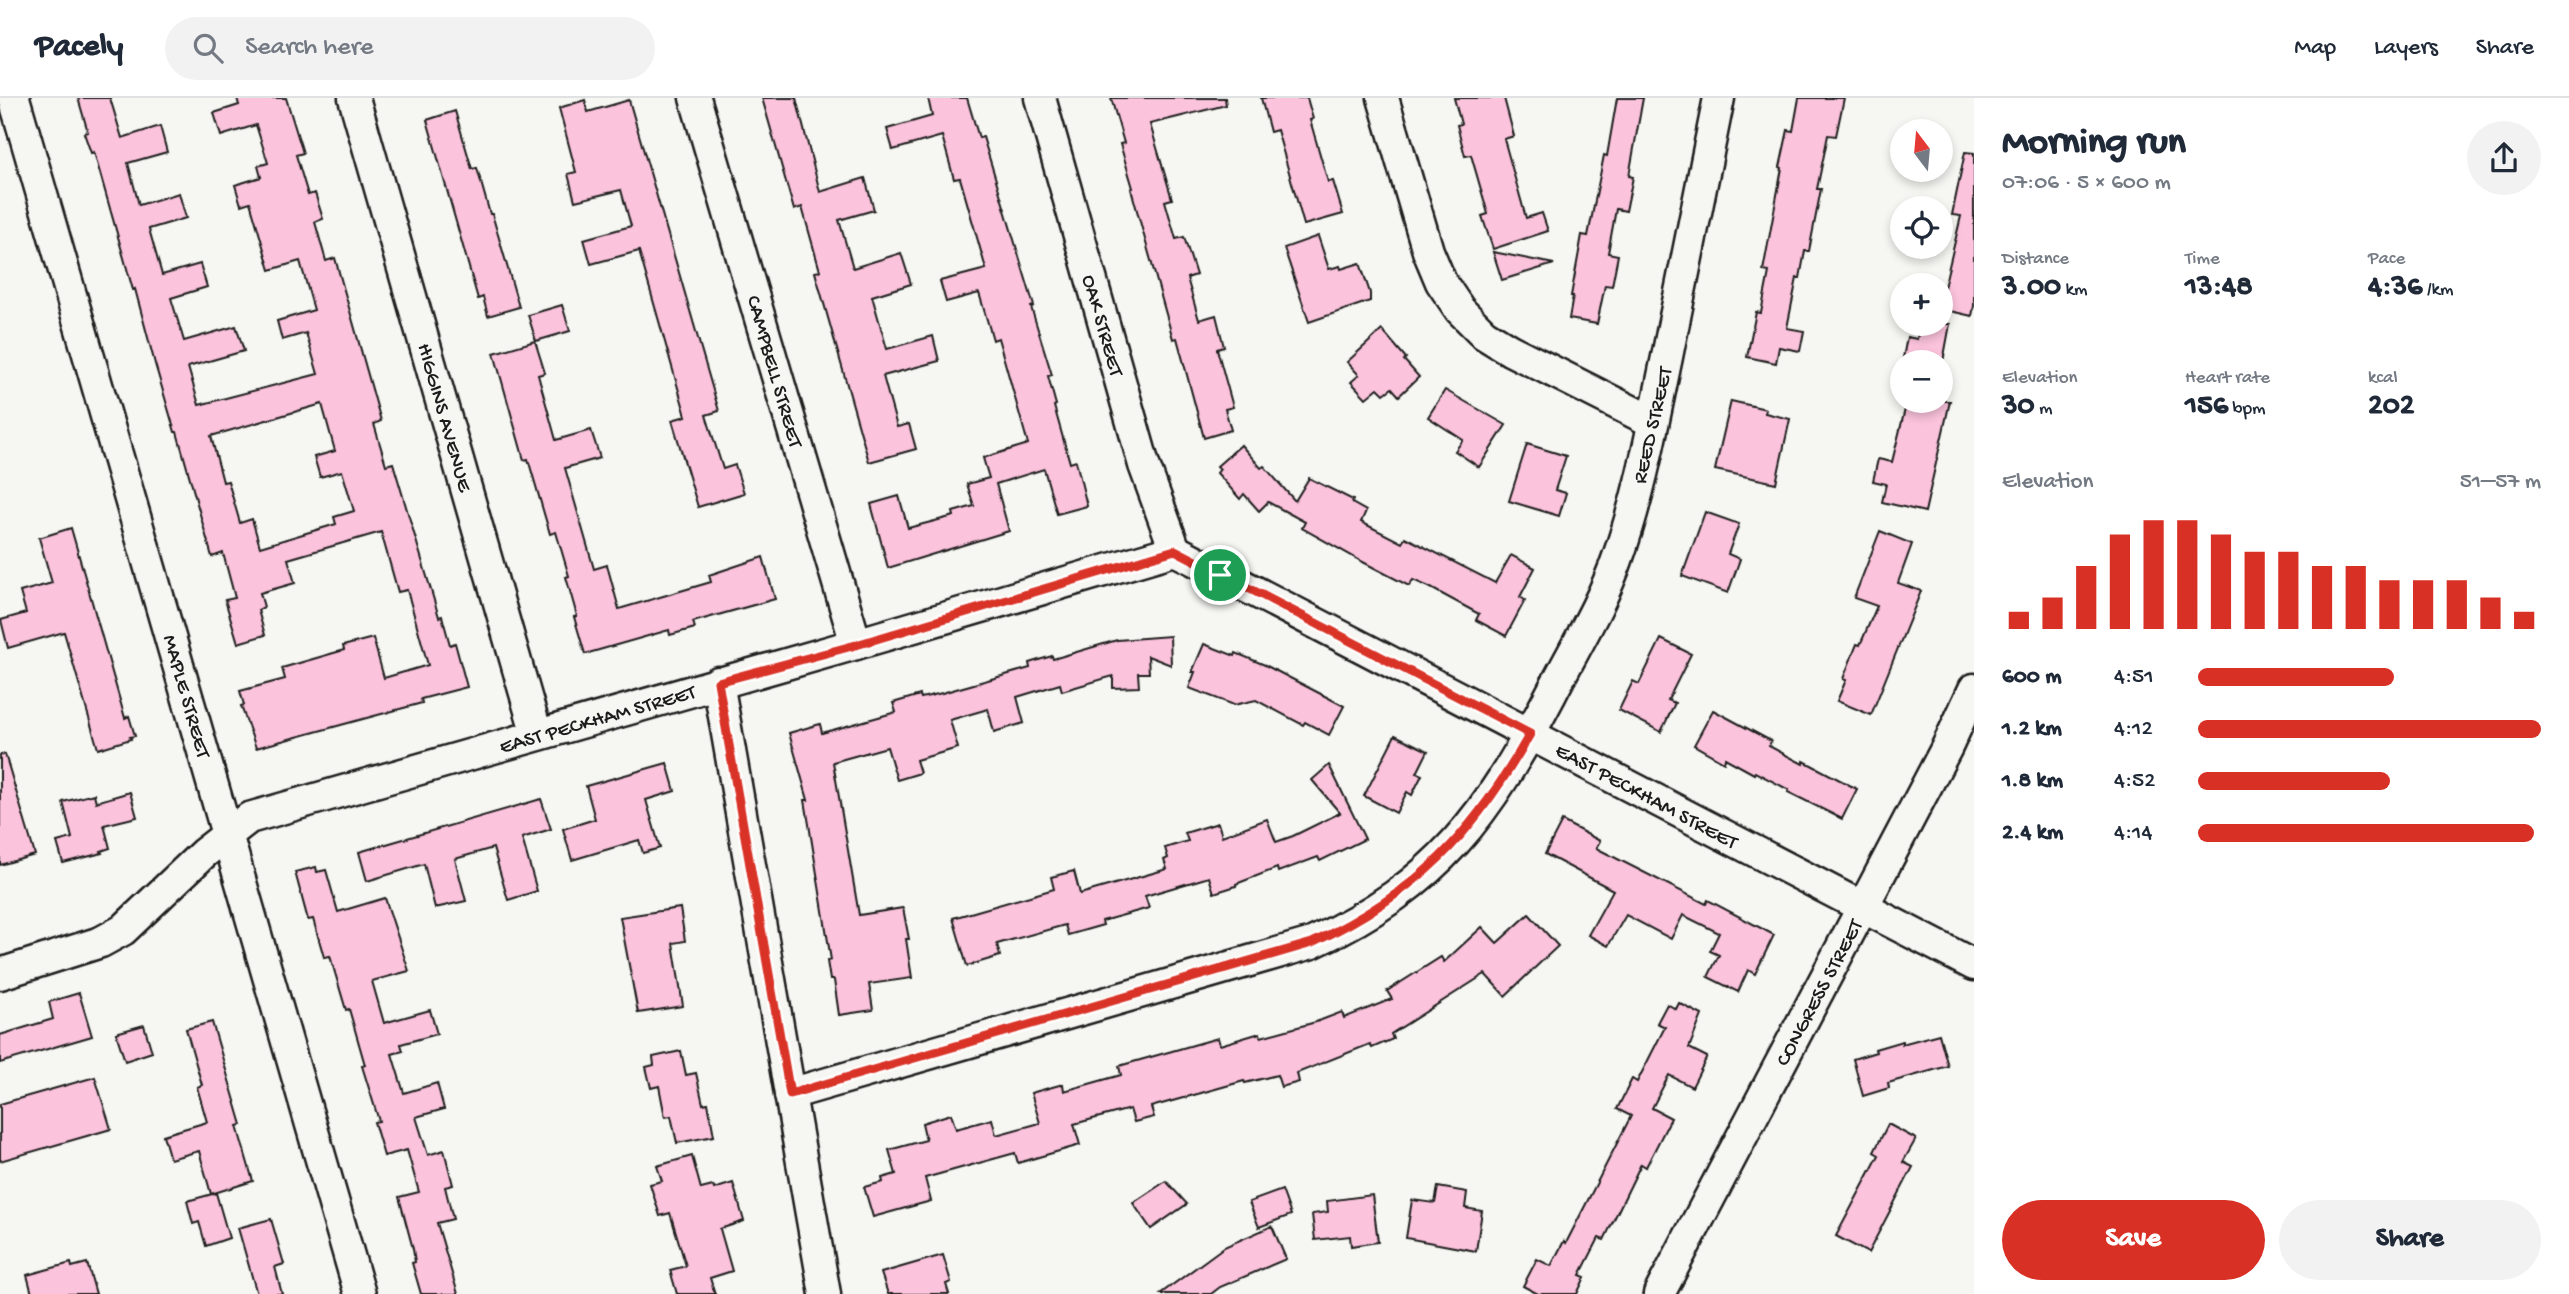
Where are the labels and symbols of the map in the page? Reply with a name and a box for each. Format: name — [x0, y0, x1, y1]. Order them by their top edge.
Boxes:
north arrow — [1890, 119, 1953, 182]
street label: OAK STREET — [1074, 272, 1127, 381]
street label: CAMPBELL STREET — [739, 293, 807, 452]
street label: HIGGINS AVENUE — [410, 341, 476, 496]
street label: REED STREET — [1629, 364, 1680, 487]
pin — [1190, 545, 1250, 605]
street label: MAPLE STREET — [155, 632, 214, 763]
street label: EAST PECKHAM STREET — [497, 681, 700, 761]
street label: EAST PECKHAM STREET — [1550, 739, 1742, 857]
street label: CONGRESS STREET — [1772, 915, 1871, 1071]

